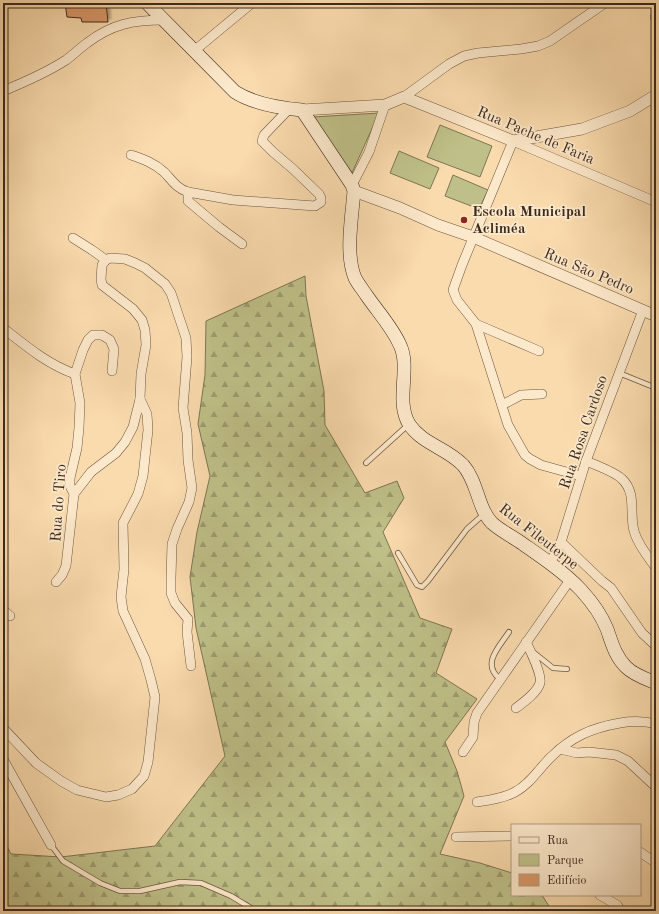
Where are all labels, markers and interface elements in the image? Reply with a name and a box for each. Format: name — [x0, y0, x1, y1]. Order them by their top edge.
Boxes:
street label: Rua Pache de Faria — [474, 105, 597, 168]
place label: Escola Municipal Acliméa — [472, 205, 586, 237]
marker: Escola Municipal Acliméa — [459, 215, 469, 225]
street label: Rua São Pedro — [541, 247, 636, 298]
street label: Rua Rosa Cardoso — [558, 374, 611, 491]
street label: Rua do Tiro — [49, 464, 70, 543]
street label: Rua Fileuterpe — [495, 502, 581, 573]
legend — [511, 824, 641, 896]
text: Rua — [547, 835, 568, 847]
text: Parque — [547, 855, 584, 867]
text: Edifício — [547, 875, 586, 887]

